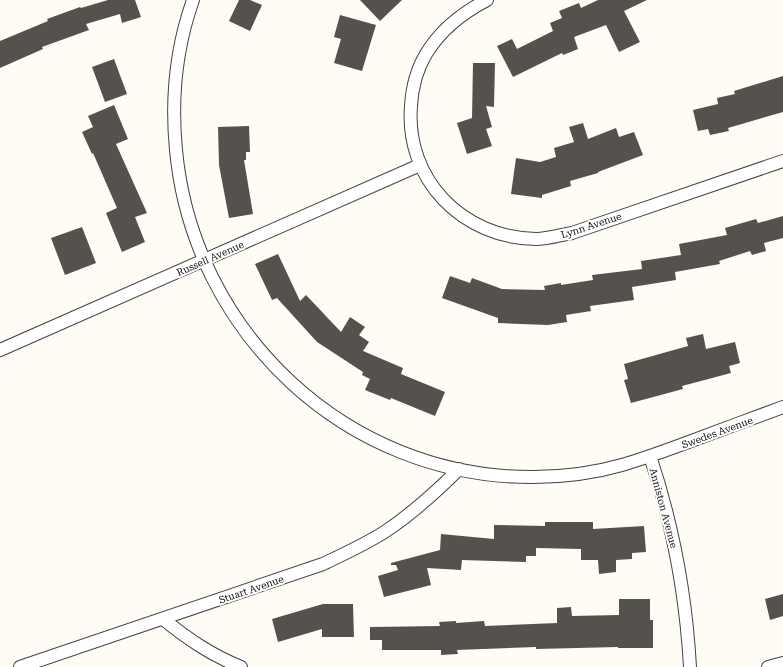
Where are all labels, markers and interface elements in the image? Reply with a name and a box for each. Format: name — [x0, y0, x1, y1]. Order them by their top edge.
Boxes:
street label: Lynn Avenue — [559, 210, 623, 240]
street label: Russell Avenue — [175, 239, 246, 278]
street label: Swedes Avenue — [680, 414, 755, 450]
street label: Anniston Avenue — [648, 467, 680, 550]
street label: Stuart Avenue — [217, 573, 286, 606]

